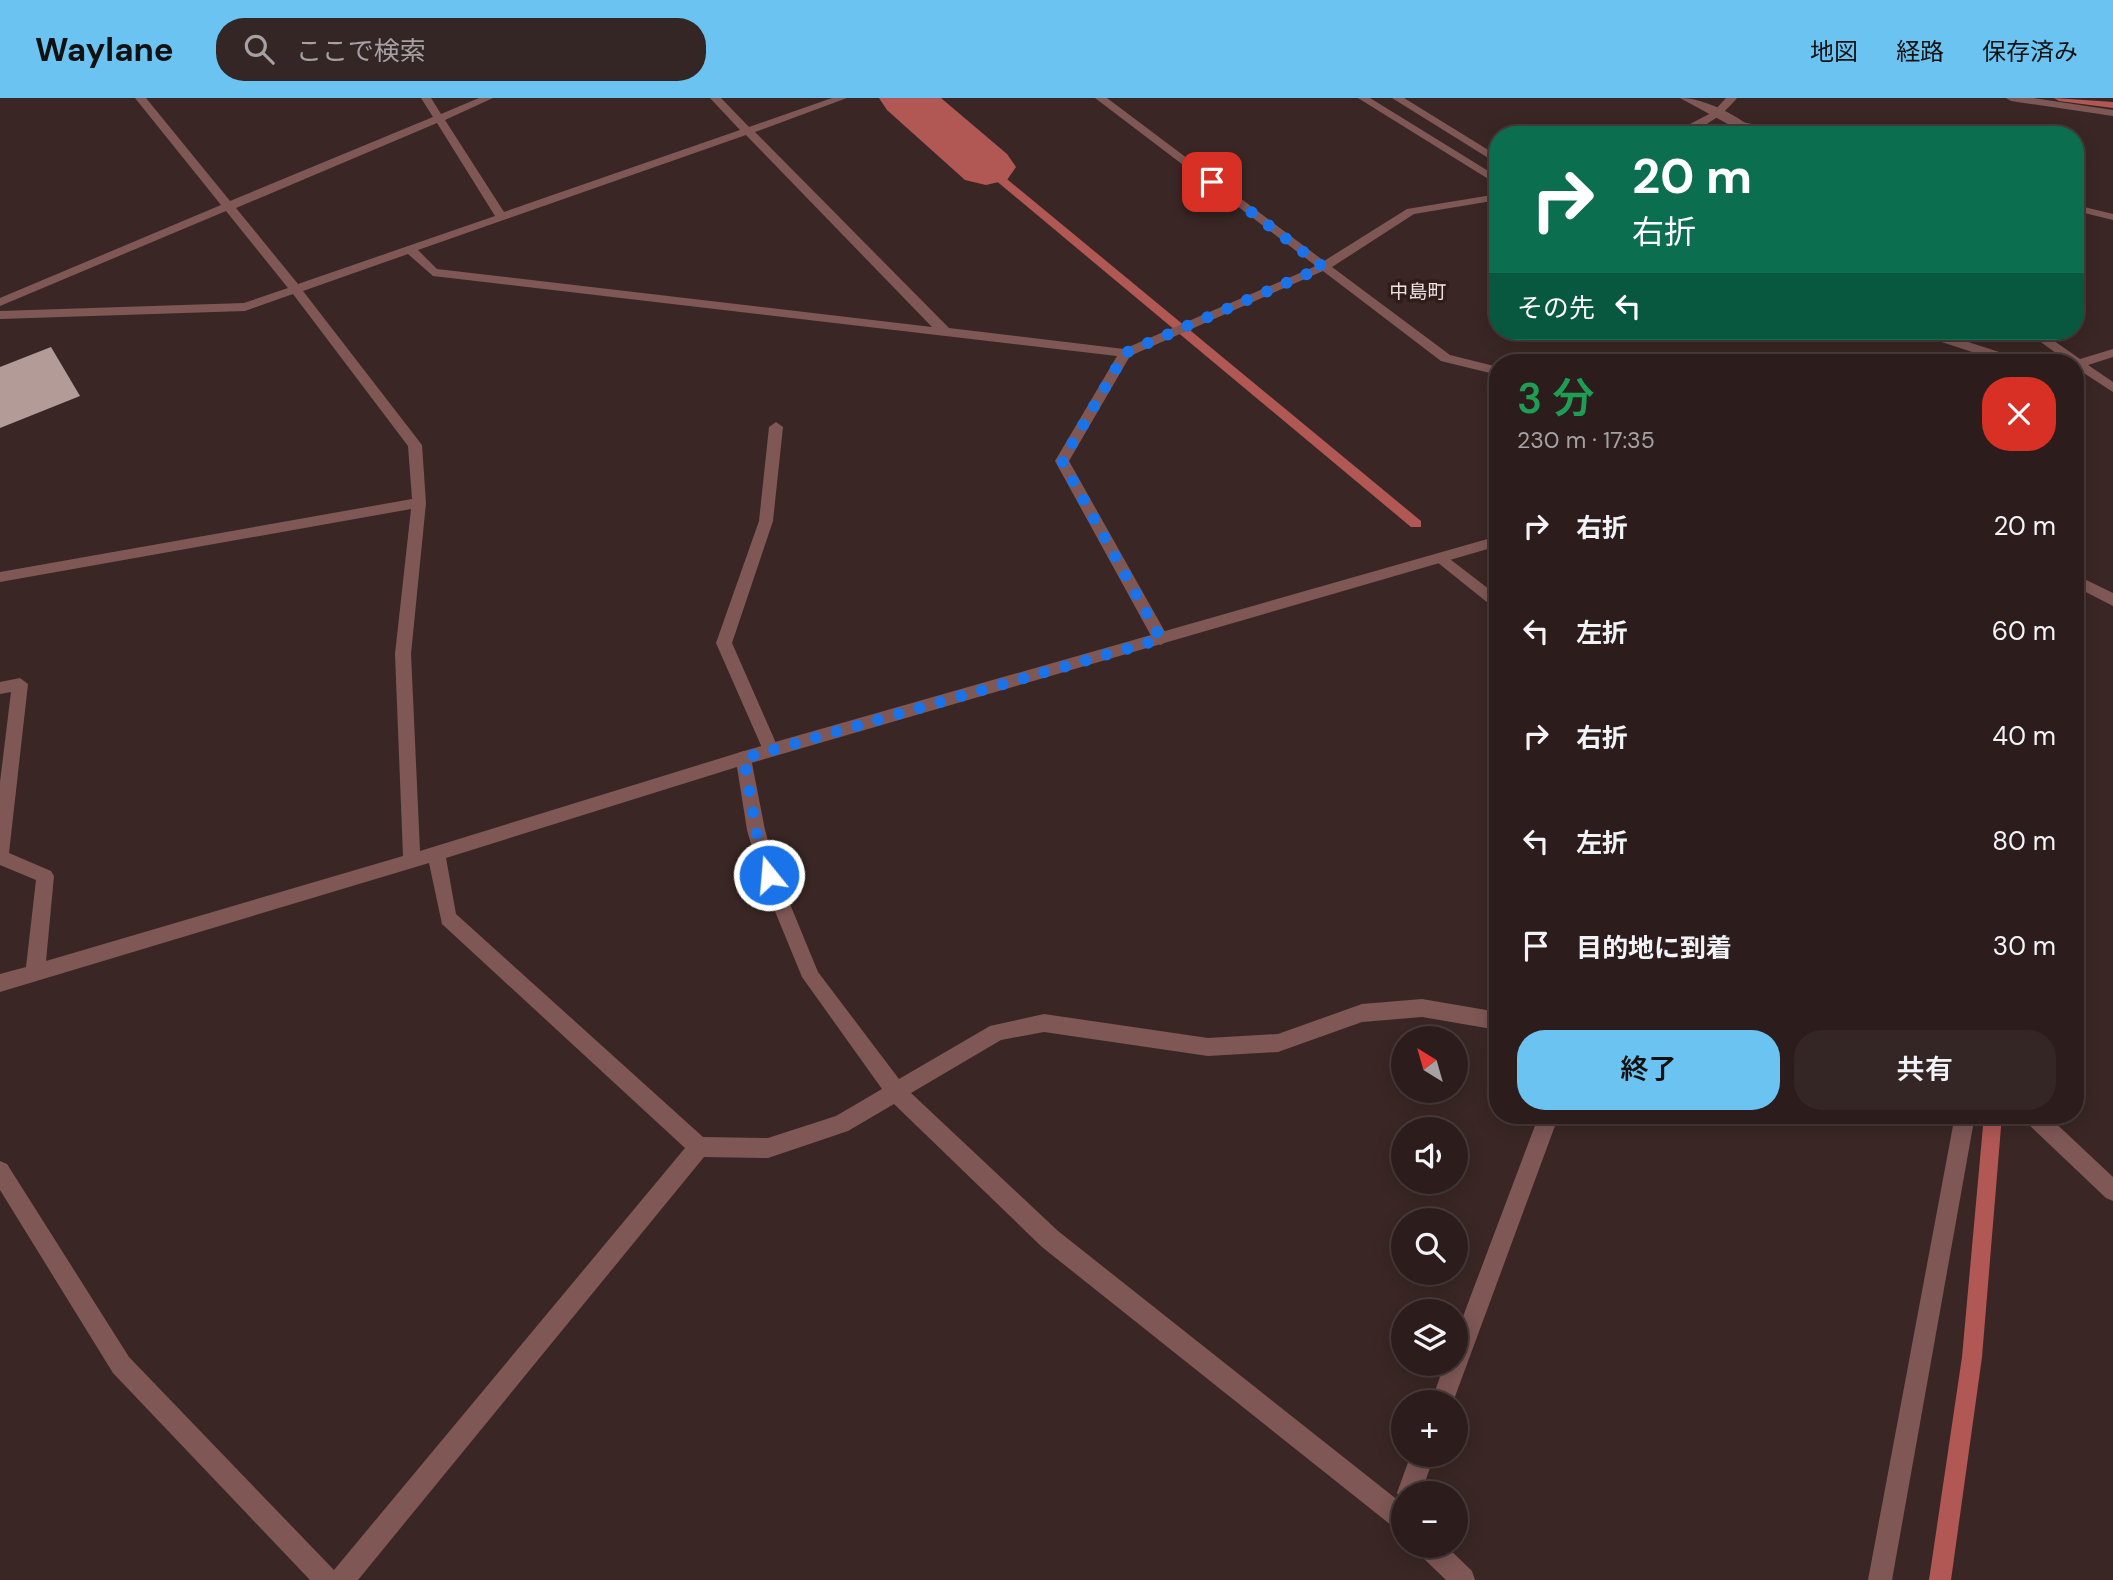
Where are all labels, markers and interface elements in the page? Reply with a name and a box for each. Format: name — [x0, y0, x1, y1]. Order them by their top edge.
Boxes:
search box — [216, 18, 706, 81]
text: Waylane — [35, 28, 174, 71]
icon: search — [240, 30, 278, 68]
text: ここで検索 — [296, 34, 426, 68]
text: 地図 — [1810, 36, 1858, 67]
text: 経路 — [1896, 36, 1944, 67]
text: 保存済み — [1982, 36, 2078, 67]
text: 20 m — [1632, 144, 1752, 208]
pin — [1182, 152, 1242, 212]
icon: right — [1517, 154, 1608, 245]
icon: arrive — [1193, 163, 1231, 201]
text: 右折 — [1632, 211, 1696, 253]
district label: 中島町 — [1389, 279, 1447, 304]
icon: left — [1609, 287, 1647, 325]
text: その先 — [1517, 291, 1595, 325]
text: 3 分 — [1517, 371, 1594, 426]
button: close — [1982, 377, 2056, 451]
text: 230 m · 17:35 — [1517, 425, 1655, 455]
icon: right — [1517, 507, 1555, 545]
text: 20 m — [1993, 509, 2056, 543]
text: 右折 — [1576, 511, 1628, 545]
icon: left — [1517, 612, 1555, 650]
text: 60 m — [1992, 614, 2056, 648]
text: 左折 — [1576, 616, 1628, 650]
icon: right — [1517, 717, 1555, 755]
text: 40 m — [1992, 719, 2056, 753]
text: 右折 — [1576, 721, 1628, 755]
icon: left — [1517, 822, 1555, 860]
text: 80 m — [1992, 824, 2056, 858]
text: 左折 — [1576, 826, 1628, 860]
position arrow — [732, 838, 806, 912]
icon: arrive — [1517, 927, 1555, 965]
text: 30 m — [1993, 929, 2056, 963]
text: 目的地に到着 — [1576, 931, 1732, 965]
north arrow — [1391, 1026, 1468, 1102]
map controls — [1391, 1026, 1468, 1558]
button: 終了 — [1517, 1030, 1780, 1110]
button: 共有 — [1794, 1030, 2056, 1110]
button: sound — [1391, 1117, 1468, 1194]
button: search — [1391, 1208, 1468, 1285]
button: layers — [1391, 1299, 1468, 1376]
button: + — [1391, 1390, 1468, 1467]
button: − — [1391, 1481, 1468, 1558]

